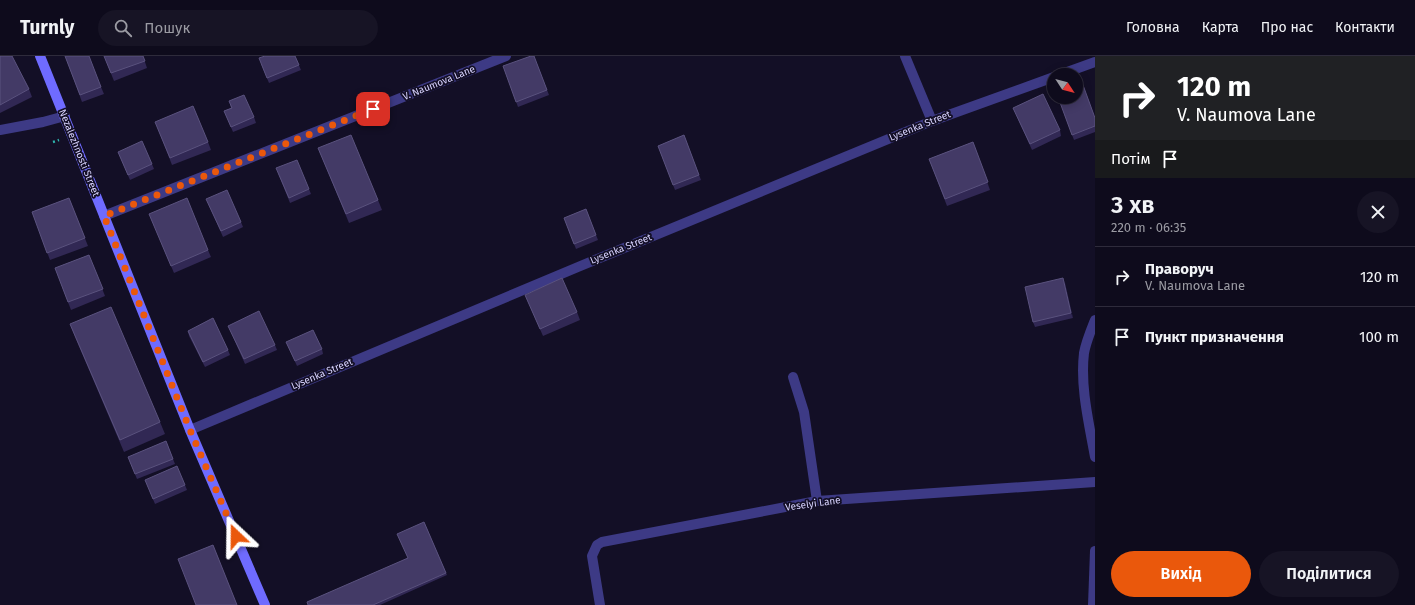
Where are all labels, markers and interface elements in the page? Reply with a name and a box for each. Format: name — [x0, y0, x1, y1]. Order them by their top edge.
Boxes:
search box — [98, 10, 378, 46]
text: Turnly — [20, 16, 74, 39]
icon: search — [112, 17, 134, 39]
text: Пошук — [144, 19, 190, 37]
text: Головна — [1126, 19, 1180, 36]
text: Карта — [1202, 19, 1239, 36]
text: Про нас — [1261, 19, 1313, 36]
text: Контакти — [1335, 19, 1395, 36]
street label: V. Naumova Lane — [401, 63, 477, 103]
north arrow — [1047, 68, 1083, 104]
map controls — [1047, 68, 1083, 104]
text: 120 m — [1177, 70, 1251, 103]
icon: right — [1111, 72, 1163, 124]
pin — [356, 92, 390, 126]
icon: arrive — [362, 98, 384, 120]
text: V. Naumova Lane — [1177, 104, 1316, 126]
street label: Nezalezhnosti Street — [56, 108, 102, 199]
street label: Lysenka Street — [887, 108, 953, 144]
icon: arrive — [1159, 148, 1181, 170]
text: Потім — [1111, 150, 1151, 168]
text: 3 хв — [1111, 191, 1155, 219]
button: close — [1357, 191, 1399, 233]
text: 220 m · 06:35 — [1111, 220, 1186, 235]
street label: Lysenka Street — [588, 231, 654, 267]
text: Праворуч — [1145, 260, 1214, 278]
icon: right — [1111, 266, 1133, 288]
text: 120 m — [1360, 268, 1399, 286]
text: V. Naumova Lane — [1145, 278, 1245, 293]
icon: arrive — [1111, 326, 1133, 348]
text: Пункт призначення — [1145, 328, 1284, 346]
text: 100 m — [1359, 328, 1399, 346]
street label: Lysenka Street — [290, 356, 355, 392]
street label: Veselyi Lane — [785, 494, 841, 514]
position arrow — [215, 515, 257, 557]
button: Вихід — [1111, 551, 1251, 597]
button: Поділитися — [1259, 551, 1399, 597]

